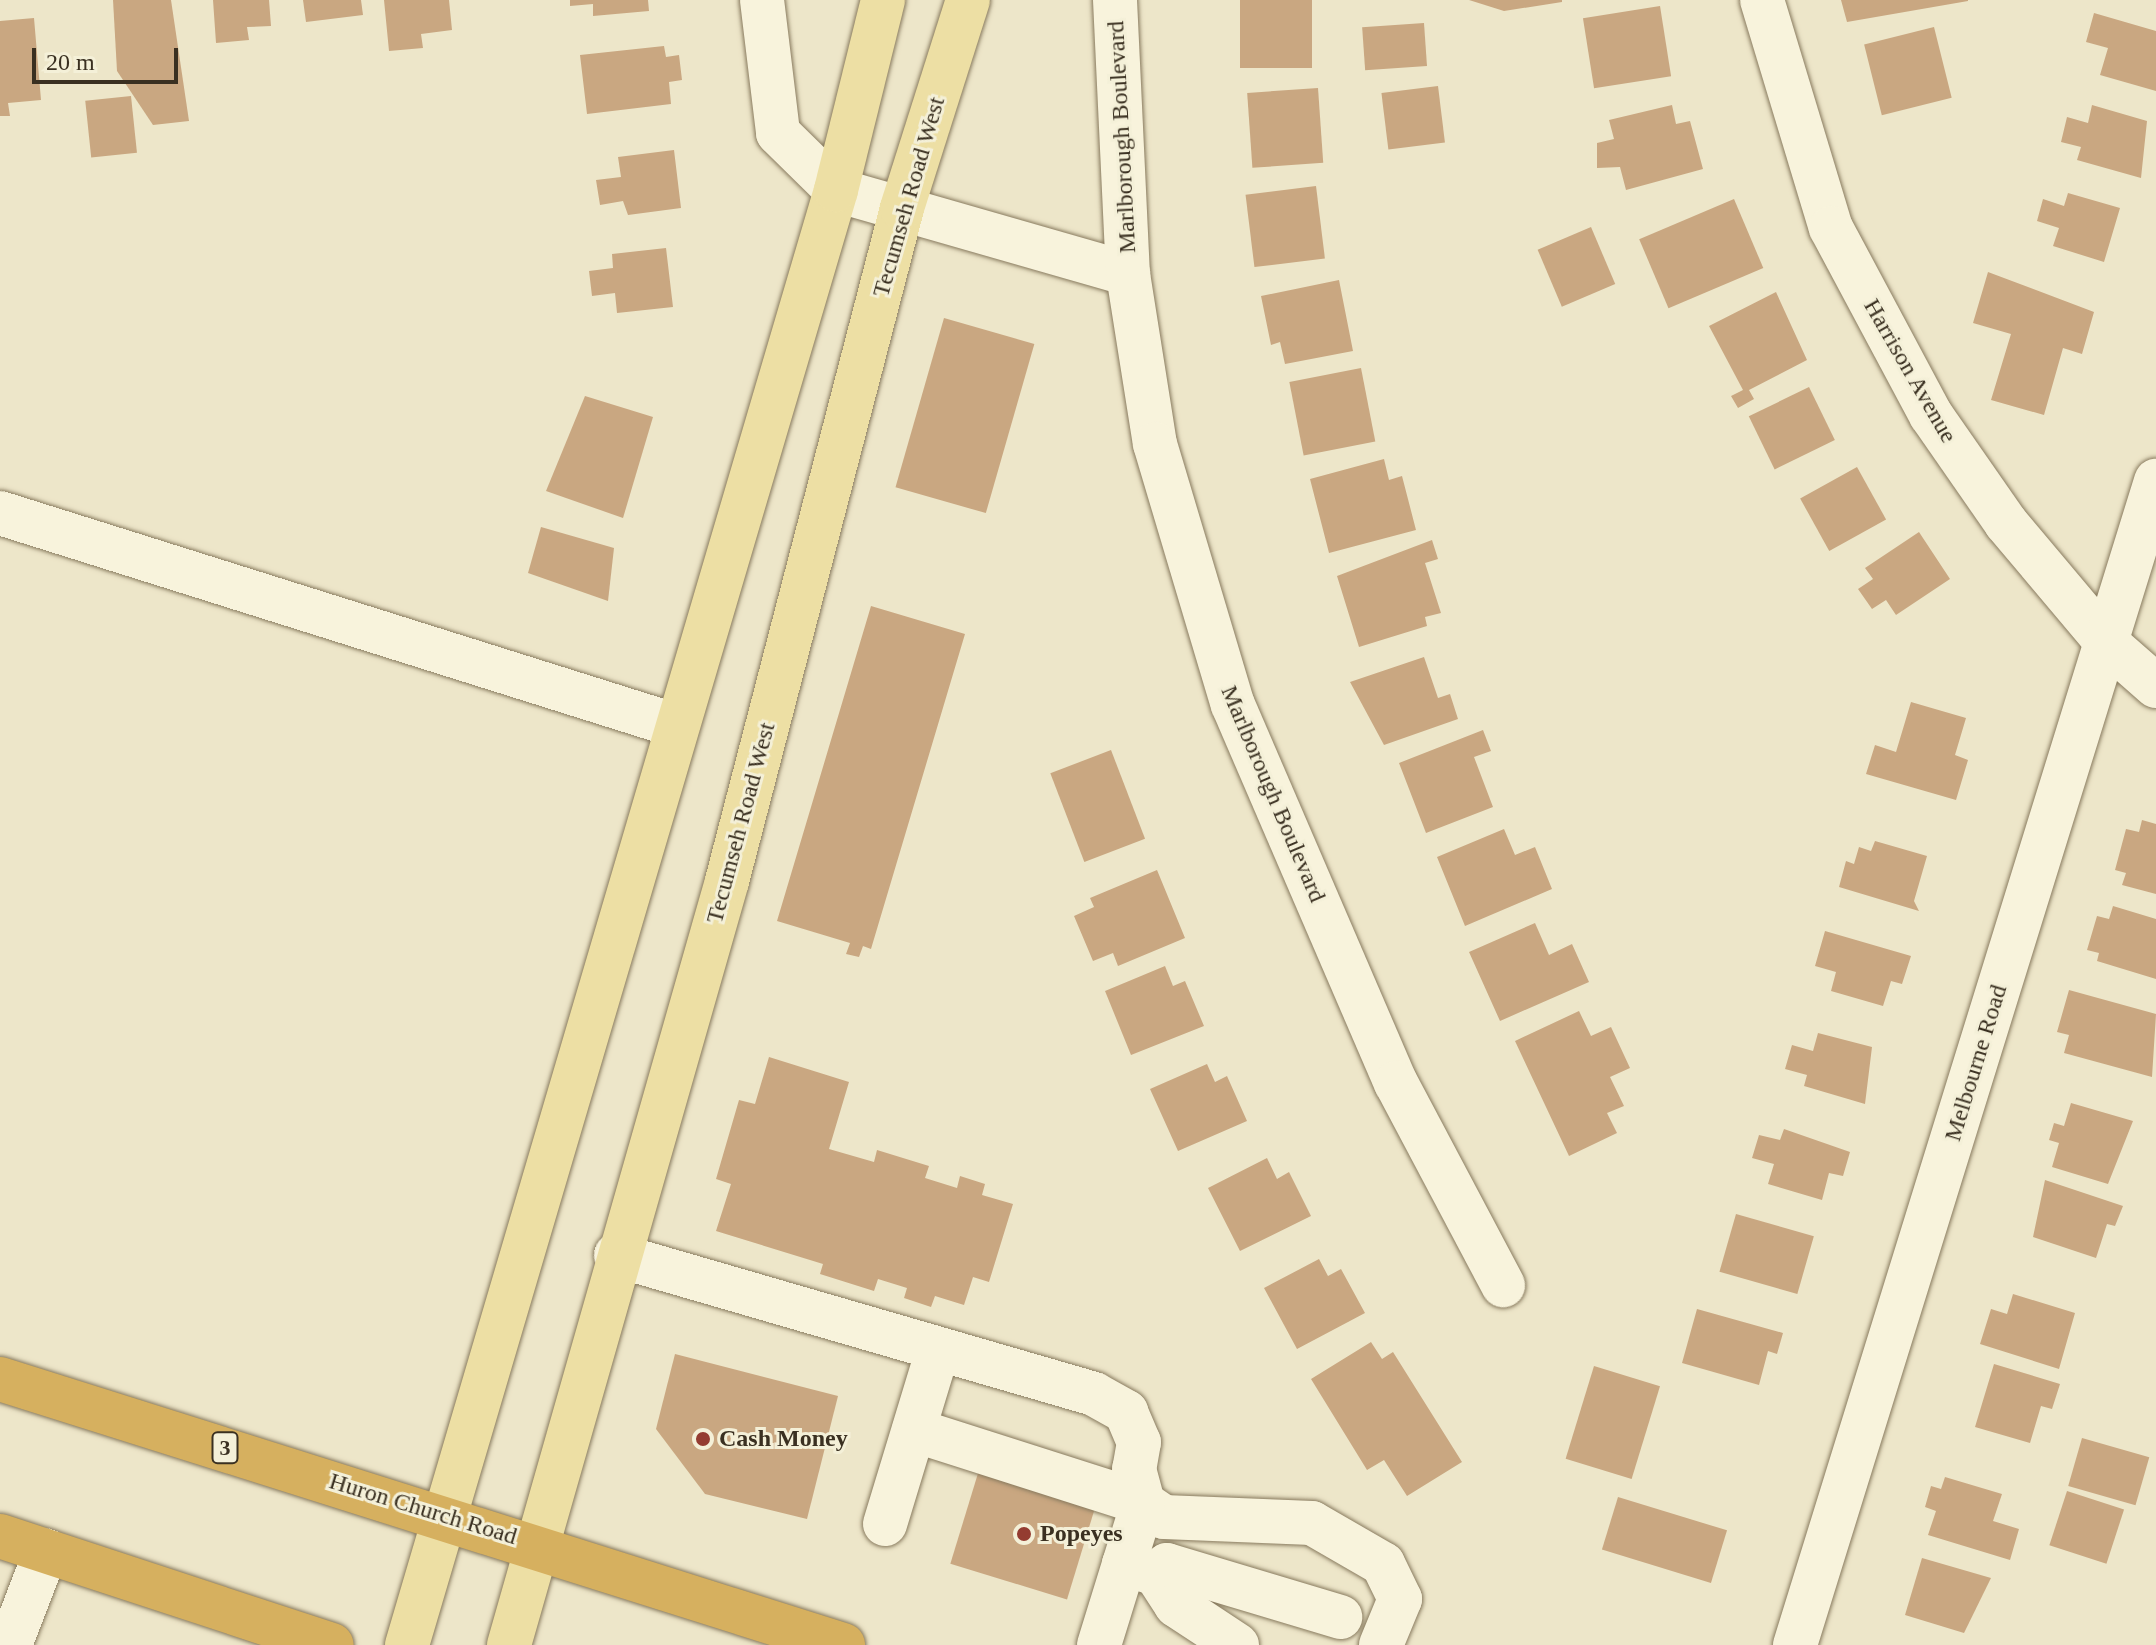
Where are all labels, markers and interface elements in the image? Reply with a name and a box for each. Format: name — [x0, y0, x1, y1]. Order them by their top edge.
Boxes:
street label: Marlborough Boulevard — [1102, 20, 1142, 254]
scale bar — [36, 32, 182, 82]
text: 20 m — [46, 49, 95, 75]
street label: Tecumseh Road West — [867, 94, 951, 300]
street label: Harrison Avenue — [1857, 293, 1963, 449]
street label: Marlborough Boulevard — [1214, 681, 1332, 907]
street label: Tecumseh Road West — [700, 719, 782, 927]
street label: Melbourne Road — [1939, 981, 2013, 1145]
place label: Cash Money — [719, 1425, 848, 1453]
road number: 3 — [211, 1430, 239, 1466]
marker: Cash Money — [694, 1430, 712, 1448]
street label: Huron Church Road — [326, 1467, 520, 1551]
place label: Popeyes — [1040, 1520, 1123, 1548]
marker: Popeyes — [1015, 1525, 1033, 1543]

